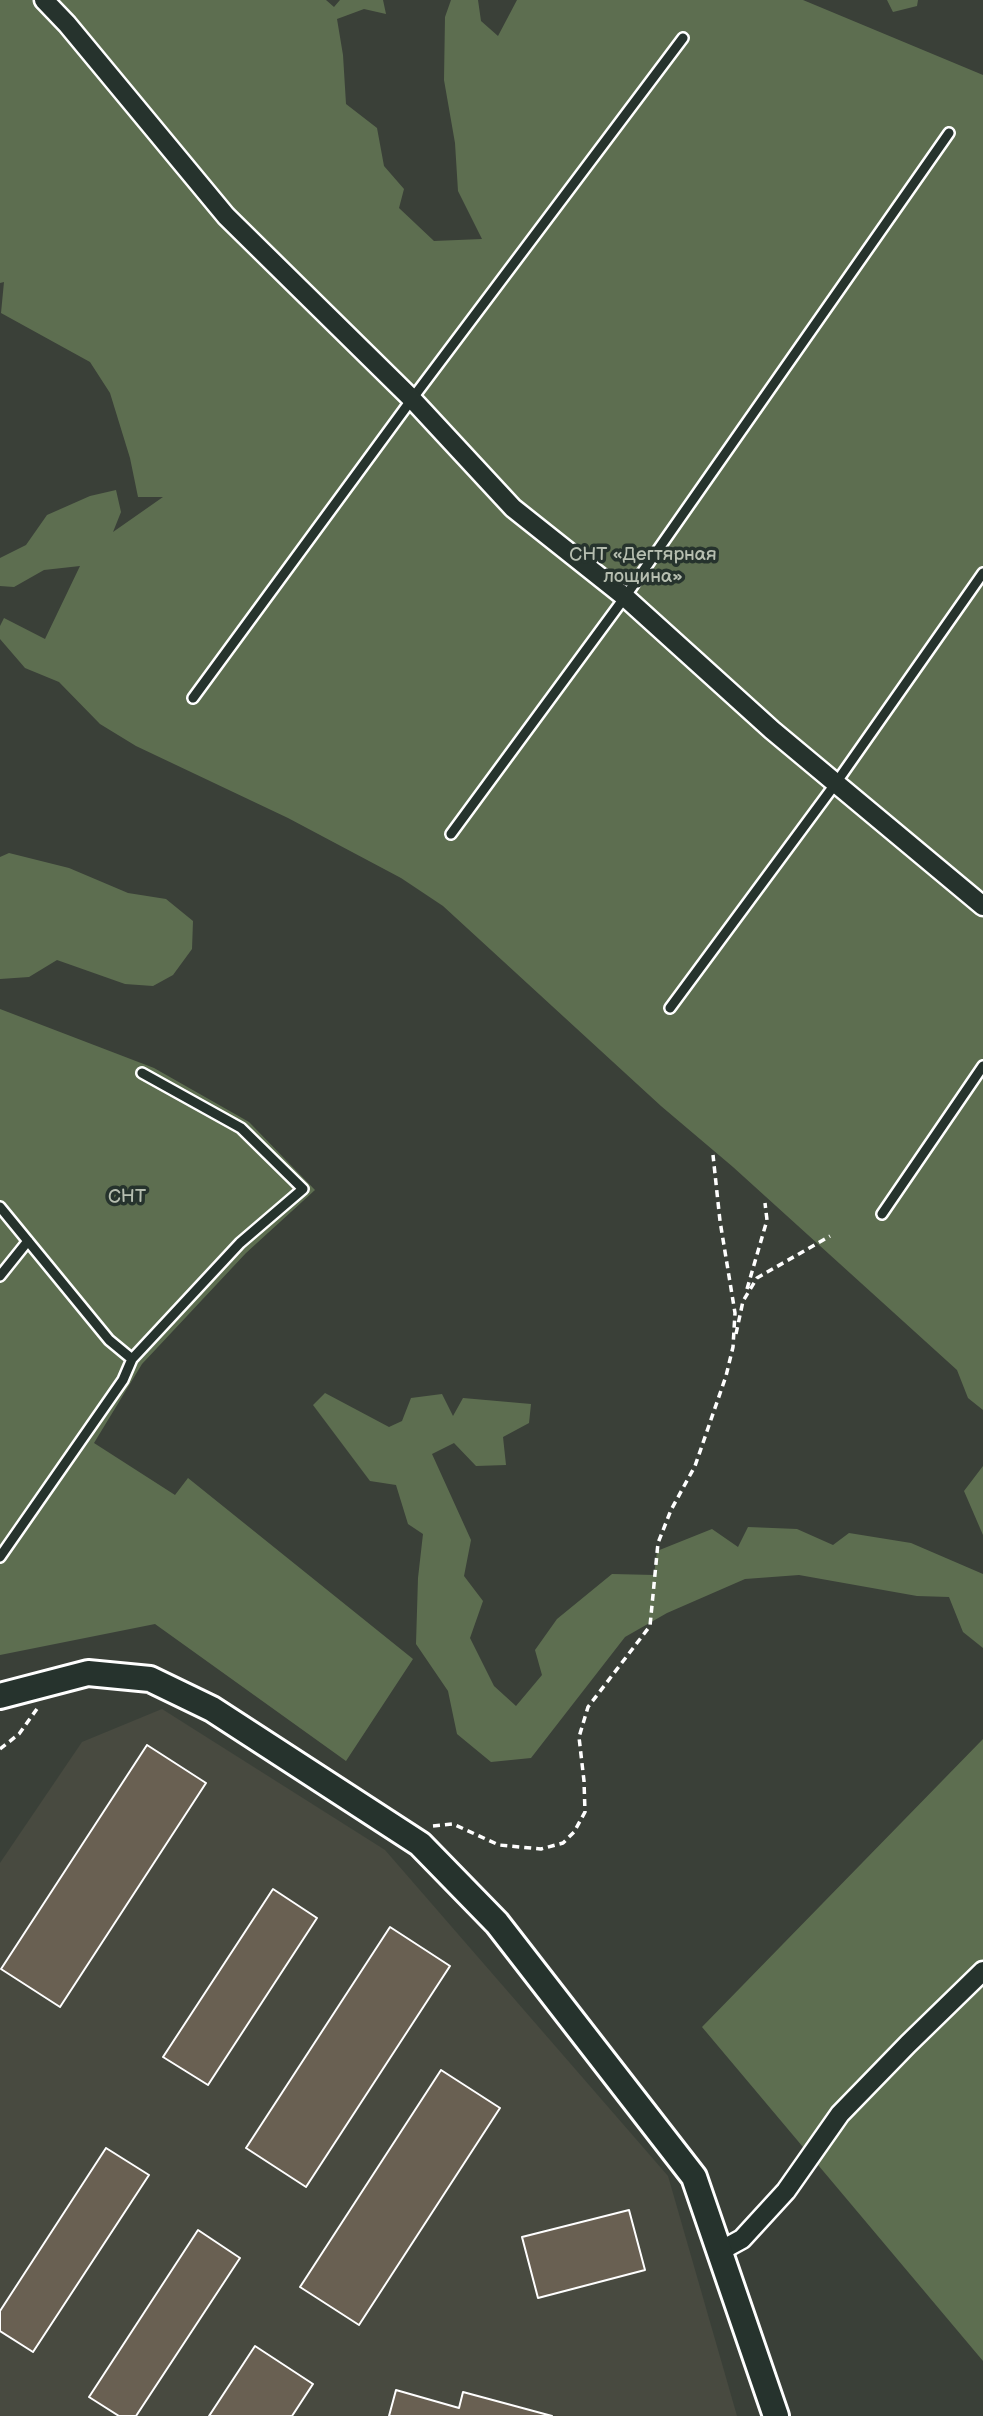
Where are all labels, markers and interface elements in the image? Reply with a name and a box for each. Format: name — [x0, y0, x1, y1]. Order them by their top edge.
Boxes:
park label: СНТ «Дегтярная лощина» — [569, 544, 717, 588]
park label: СНТ — [108, 1186, 146, 1208]

